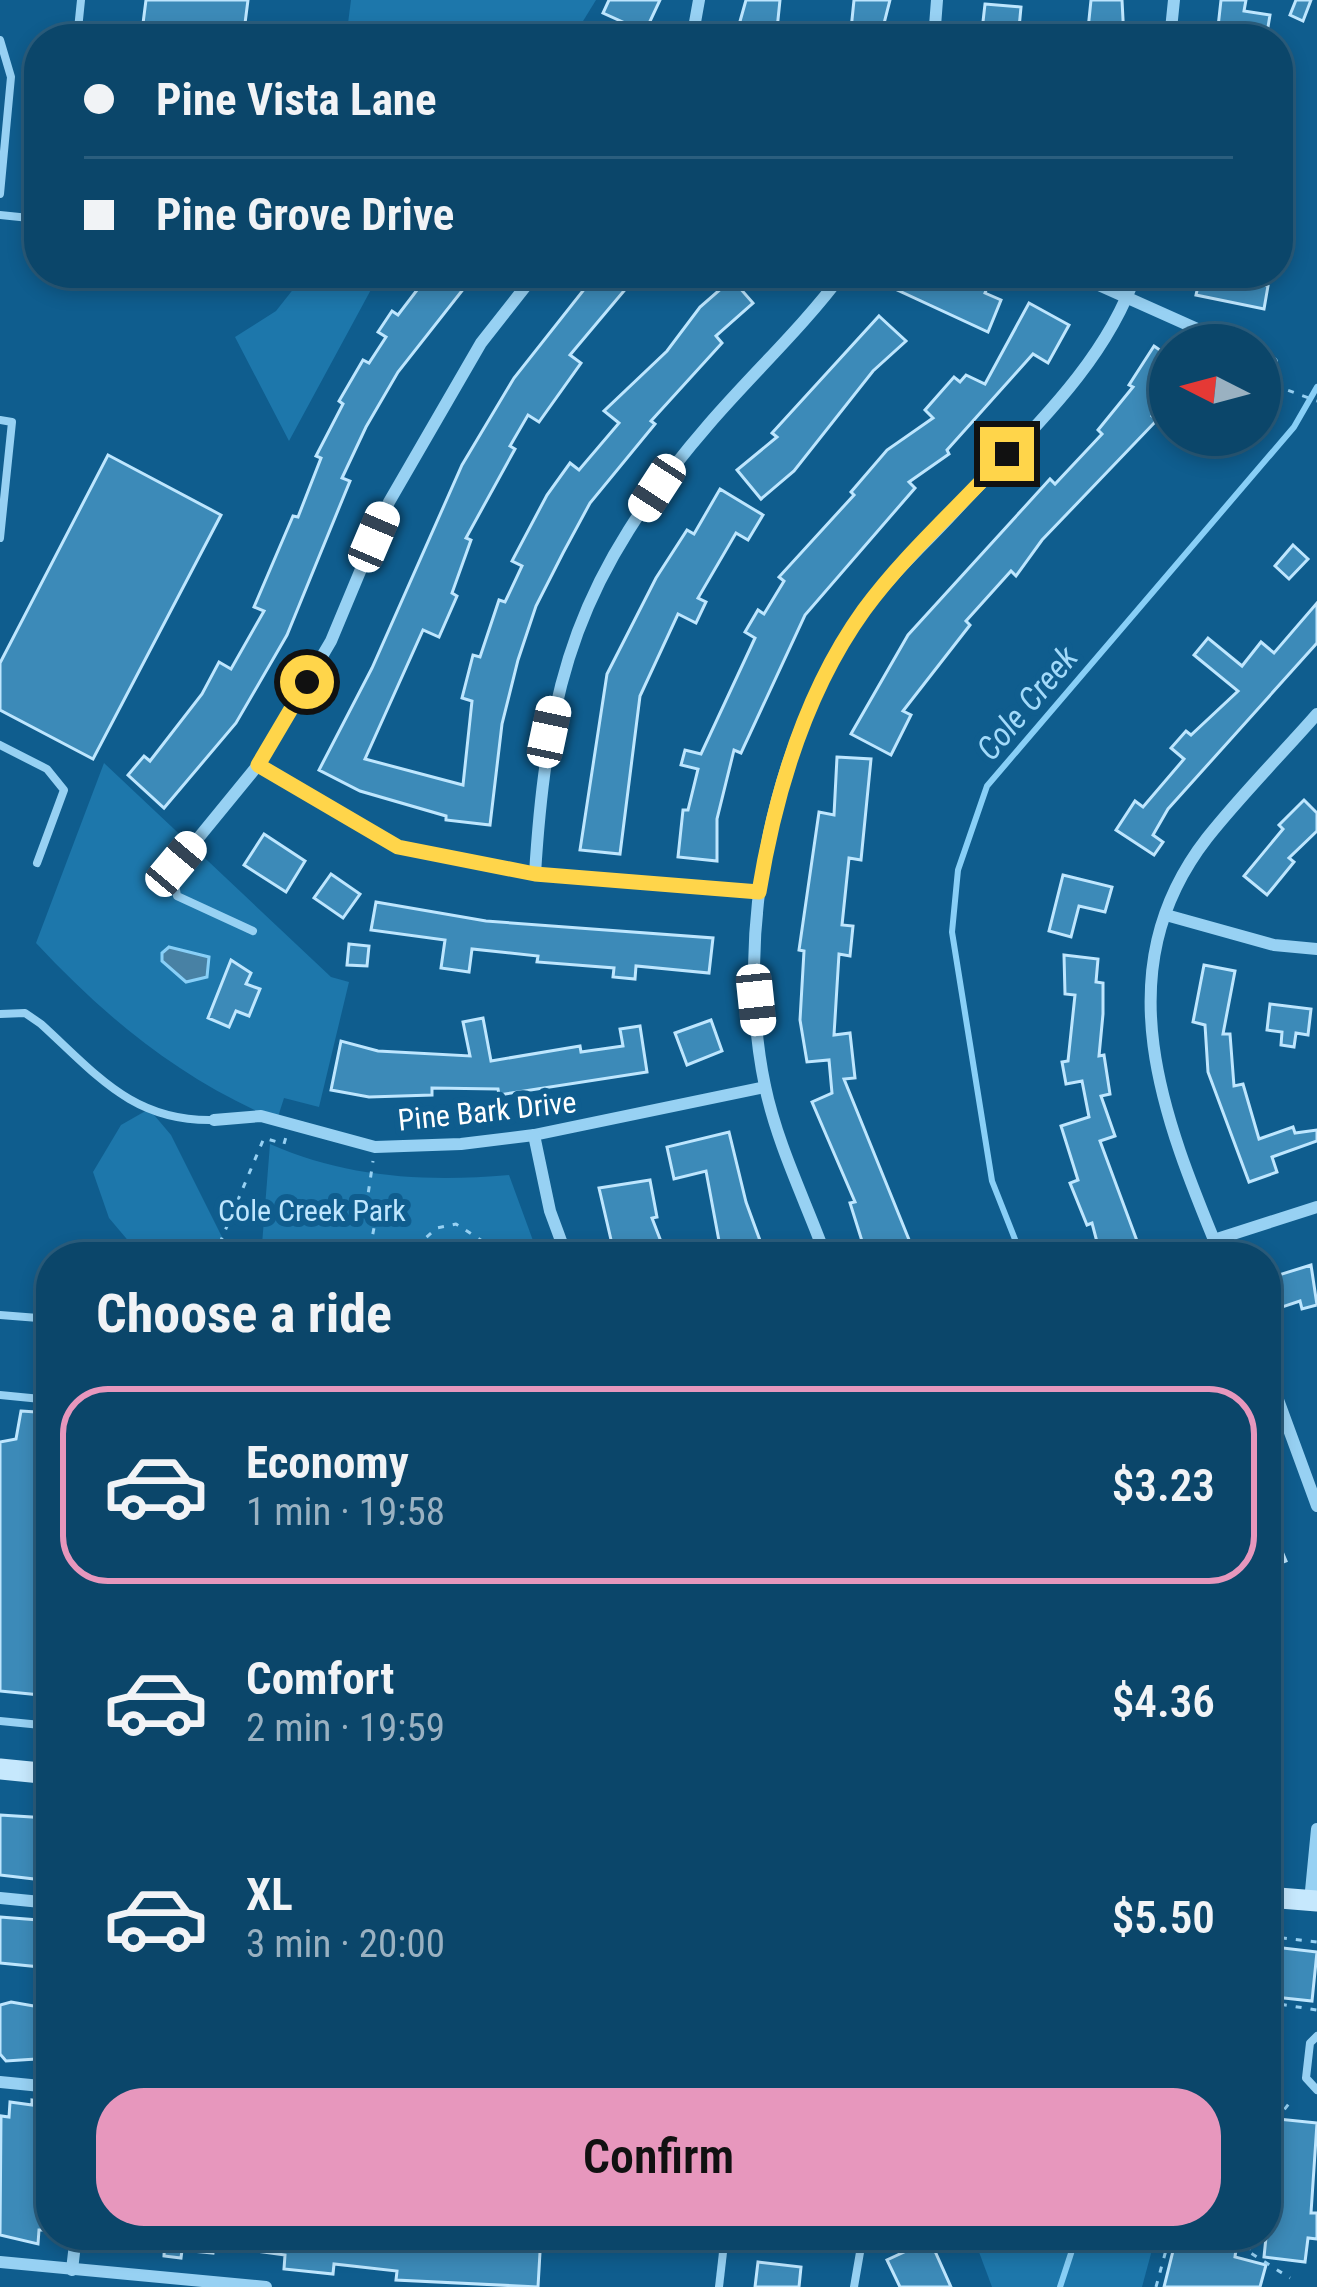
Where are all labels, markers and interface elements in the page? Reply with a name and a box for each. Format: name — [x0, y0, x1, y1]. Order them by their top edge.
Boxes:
text: Pine Vista Lane — [156, 73, 437, 126]
text: Pine Grove Drive — [156, 188, 454, 241]
north arrow — [1149, 324, 1281, 456]
map controls — [1149, 324, 1281, 456]
route end — [980, 427, 1034, 481]
car — [622, 448, 692, 528]
car — [343, 497, 405, 577]
water label: Cole Creek — [968, 638, 1086, 768]
route start — [280, 655, 334, 709]
car — [524, 693, 574, 771]
car — [139, 825, 213, 903]
car — [734, 962, 778, 1038]
street label: Pine Bark Drive — [396, 1084, 578, 1138]
park label: Cole Creek Park — [218, 1193, 406, 1228]
text: Choose a ride — [96, 1282, 392, 1345]
icon: car — [102, 1431, 210, 1539]
text: Economy — [246, 1436, 409, 1489]
text: $3.23 — [1112, 1459, 1215, 1512]
text: 1 min · 19:58 — [246, 1489, 445, 1535]
icon: car — [102, 1647, 210, 1755]
text: Comfort — [246, 1652, 394, 1705]
text: $4.36 — [1112, 1675, 1215, 1728]
text: 2 min · 19:59 — [246, 1705, 445, 1751]
icon: car — [102, 1863, 210, 1971]
text: XL — [246, 1868, 293, 1921]
text: $5.50 — [1112, 1891, 1215, 1944]
text: 3 min · 20:00 — [246, 1921, 445, 1967]
button: Confirm — [96, 2088, 1221, 2226]

